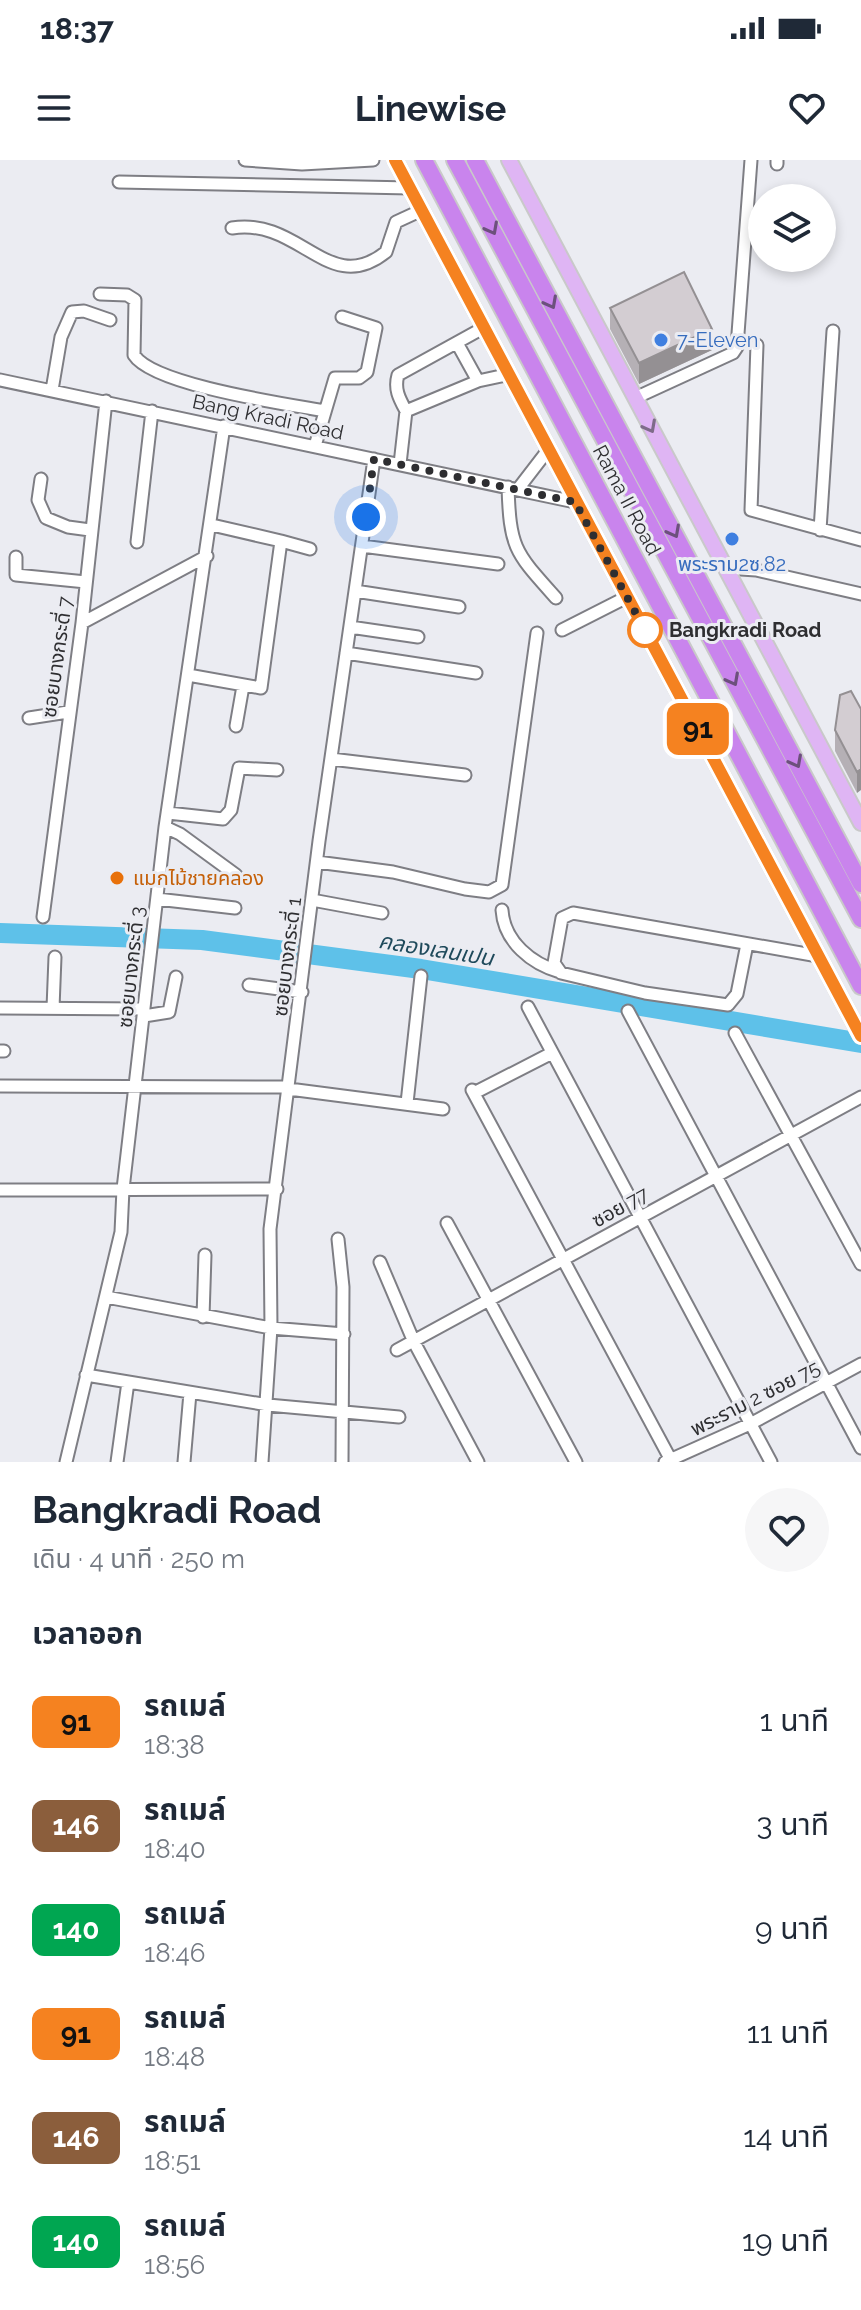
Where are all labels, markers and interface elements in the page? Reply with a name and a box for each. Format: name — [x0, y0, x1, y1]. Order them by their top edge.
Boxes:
text: 18:37 — [40, 11, 114, 46]
icon: menu — [32, 86, 76, 130]
icon: heart — [785, 86, 829, 130]
text: Linewise — [355, 87, 506, 129]
map controls — [748, 184, 836, 272]
button: layers — [748, 184, 836, 272]
one-way arrow — [482, 220, 497, 235]
one-way arrow — [542, 295, 557, 309]
place label: 7-Eleven — [677, 328, 758, 352]
marker: 7-Eleven — [652, 331, 670, 349]
street label: Bang Kradi Road — [190, 389, 346, 445]
one-way arrow — [641, 419, 656, 433]
street label: Rama II Road — [588, 441, 666, 559]
your location — [346, 497, 386, 537]
one-way arrow — [664, 524, 679, 539]
marker: พระราม2ซ.82 — [723, 530, 741, 548]
place label: พระราม2ซ.82 — [678, 552, 786, 576]
street label: ซอยบางกระดี่ 7 — [35, 594, 77, 719]
marker: Bangkradi Road — [628, 613, 662, 647]
place label: Bangkradi Road — [669, 618, 822, 642]
one-way arrow — [724, 672, 739, 687]
line badge: 91 — [662, 703, 734, 755]
text: 91 — [683, 712, 713, 745]
one-way arrow — [786, 754, 801, 768]
place label: แมกไม้ชายคลอง — [133, 866, 264, 890]
marker: แมกไม้ชายคลอง — [108, 869, 126, 887]
street label: ซอยบางกระดี่ 1 — [266, 895, 306, 1018]
street label: ซอยบางกระดี่ 3 — [111, 905, 149, 1029]
water label: คลองเลนเปน — [377, 927, 497, 971]
street label: ซอย 77 — [588, 1182, 653, 1232]
street label: พระราม 2 ซอย 75 — [686, 1355, 824, 1441]
text: Bangkradi Road — [32, 1487, 322, 1532]
button: heart — [745, 1488, 829, 1572]
text: เดิน · 4 นาที · 250 m — [32, 1544, 245, 1574]
text: เวลาออก — [32, 1616, 143, 1651]
text: รถเมล์ — [144, 1688, 226, 1723]
text: 1 นาที — [760, 1703, 829, 1738]
text: 91 — [61, 1705, 91, 1738]
text: 18:38 — [144, 1730, 205, 1760]
text: รถเมล์ — [144, 1792, 226, 1827]
text: 3 นาที — [756, 1807, 829, 1842]
text: 146 — [53, 1809, 99, 1842]
text: 18:40 — [144, 1834, 206, 1864]
text: รถเมล์ — [144, 1896, 226, 1931]
text: 9 นาที — [755, 1911, 829, 1946]
text: 140 — [52, 1913, 100, 1946]
text: 18:46 — [144, 1938, 205, 1968]
text: รถเมล์ — [144, 2000, 226, 2035]
text: 11 นาที — [747, 2015, 829, 2050]
text: 91 — [61, 2017, 91, 2050]
text: 18:48 — [144, 2042, 205, 2072]
text: รถเมล์ — [144, 2104, 226, 2139]
text: 14 นาที — [743, 2119, 829, 2154]
text: 146 — [53, 2121, 99, 2154]
text: 18:51 — [144, 2146, 201, 2176]
text: รถเมล์ — [144, 2208, 226, 2243]
text: 19 นาที — [742, 2223, 829, 2258]
text: 140 — [52, 2225, 100, 2258]
text: 18:56 — [144, 2250, 205, 2280]

